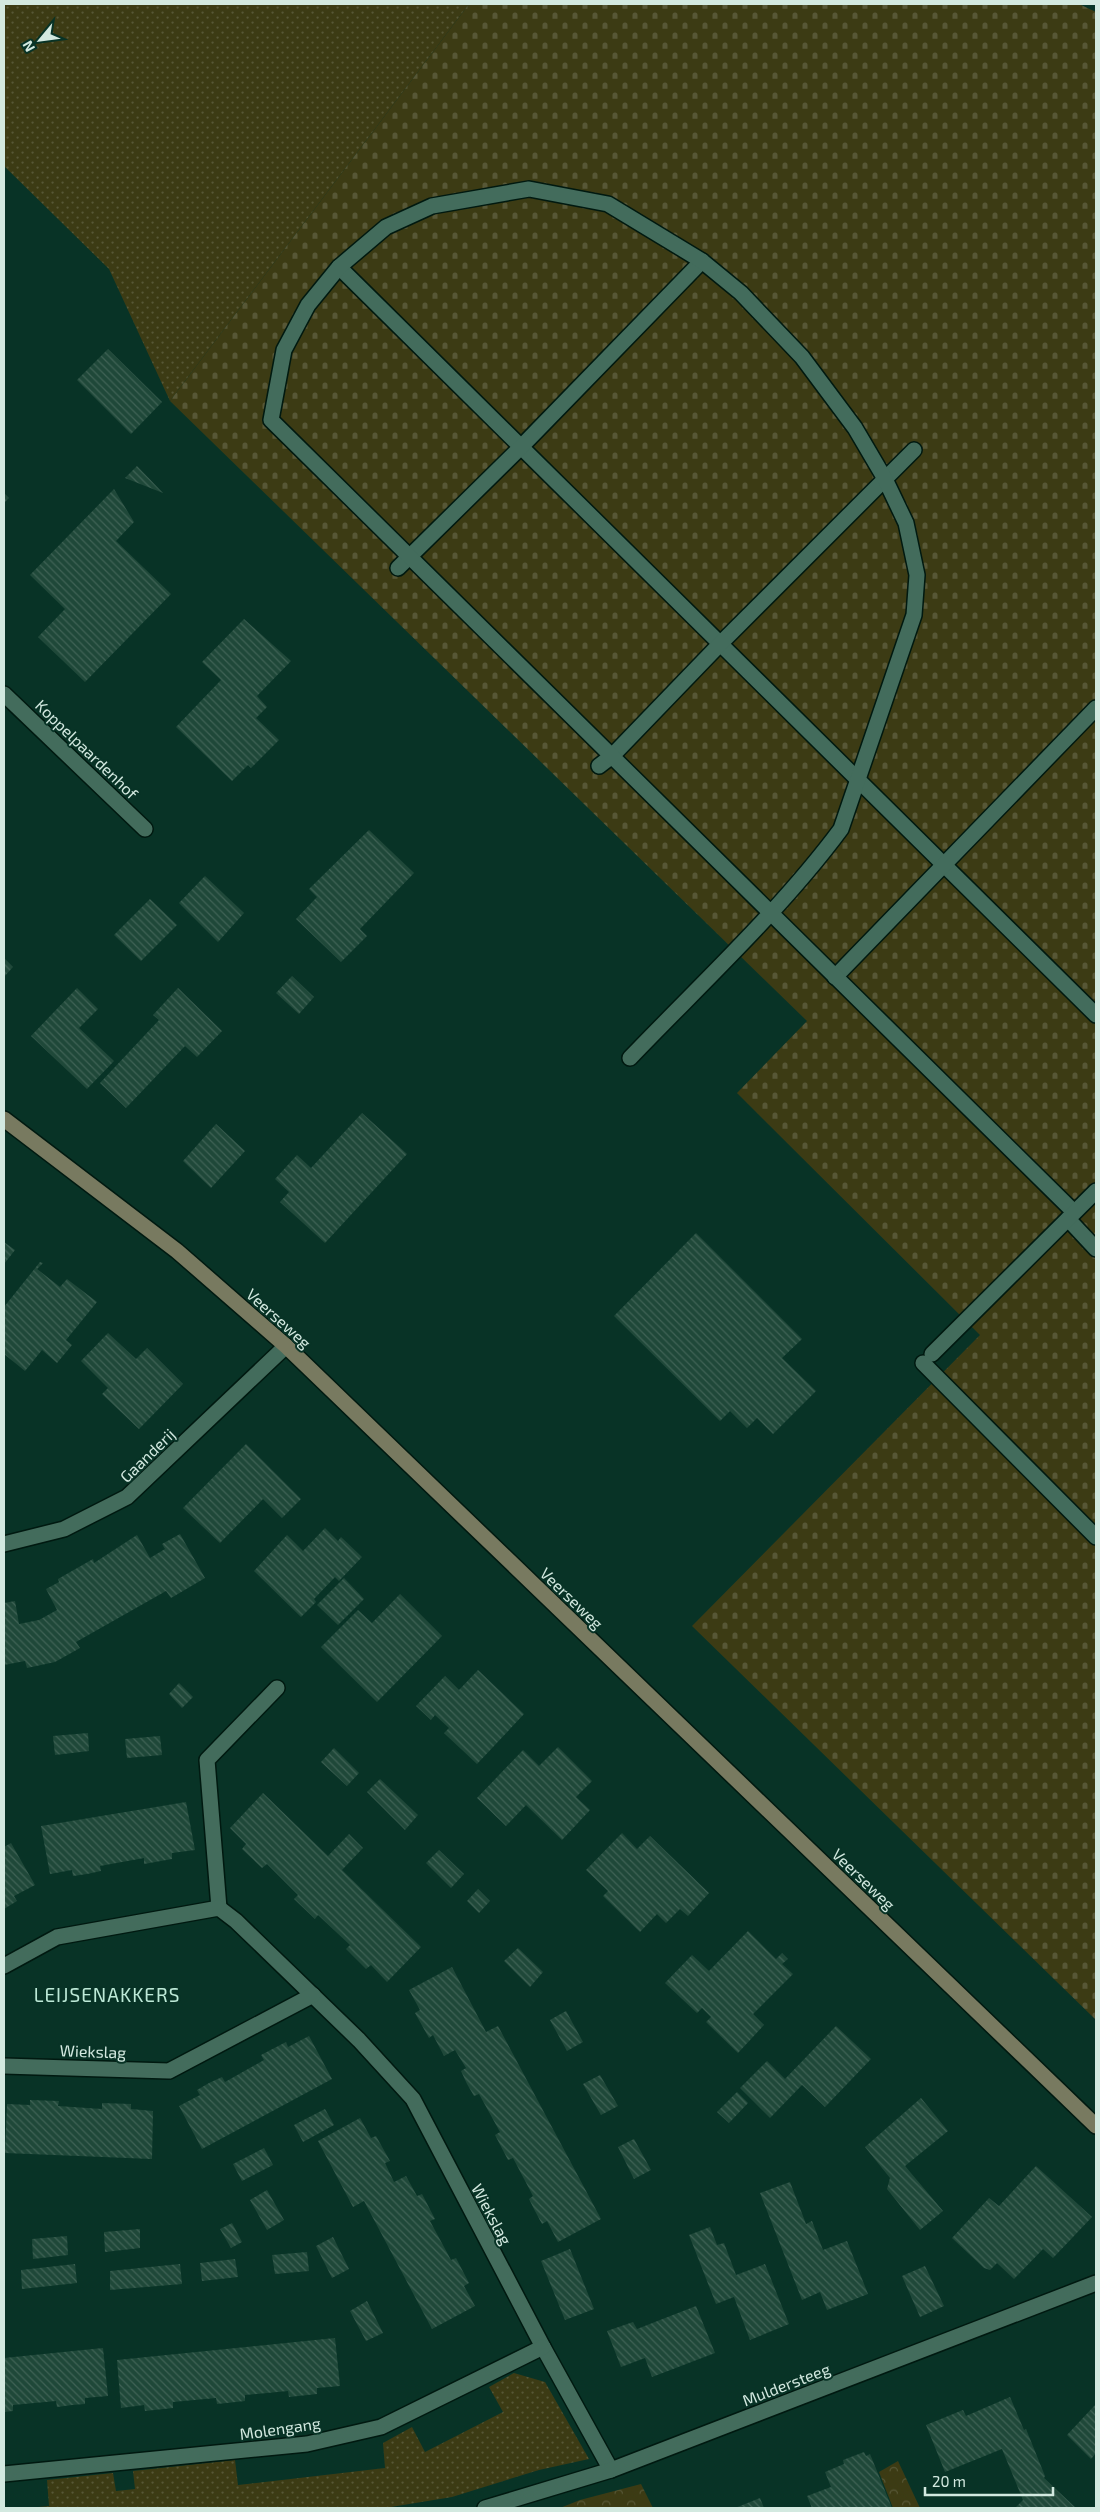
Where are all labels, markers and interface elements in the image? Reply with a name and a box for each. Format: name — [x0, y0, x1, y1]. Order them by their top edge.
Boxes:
north arrow — [15, 15, 65, 65]
text: N — [18, 38, 38, 55]
street label: Koppelpaardenhof — [32, 695, 143, 803]
street label: Veerseweg — [243, 1284, 315, 1352]
street label: Gaanderij — [116, 1424, 179, 1487]
street label: Veerseweg — [537, 1563, 607, 1633]
street label: Veerseweg — [829, 1844, 899, 1914]
district label: LEIJSENAKKERS — [34, 1983, 180, 2006]
street label: Wiekslag — [59, 2040, 127, 2062]
street label: Wiekslag — [468, 2180, 516, 2248]
street label: Muldersteeg — [739, 2359, 833, 2409]
street label: Molengang — [238, 2413, 322, 2443]
scale bar — [925, 2464, 1052, 2496]
text: 20 m — [932, 2472, 966, 2490]

